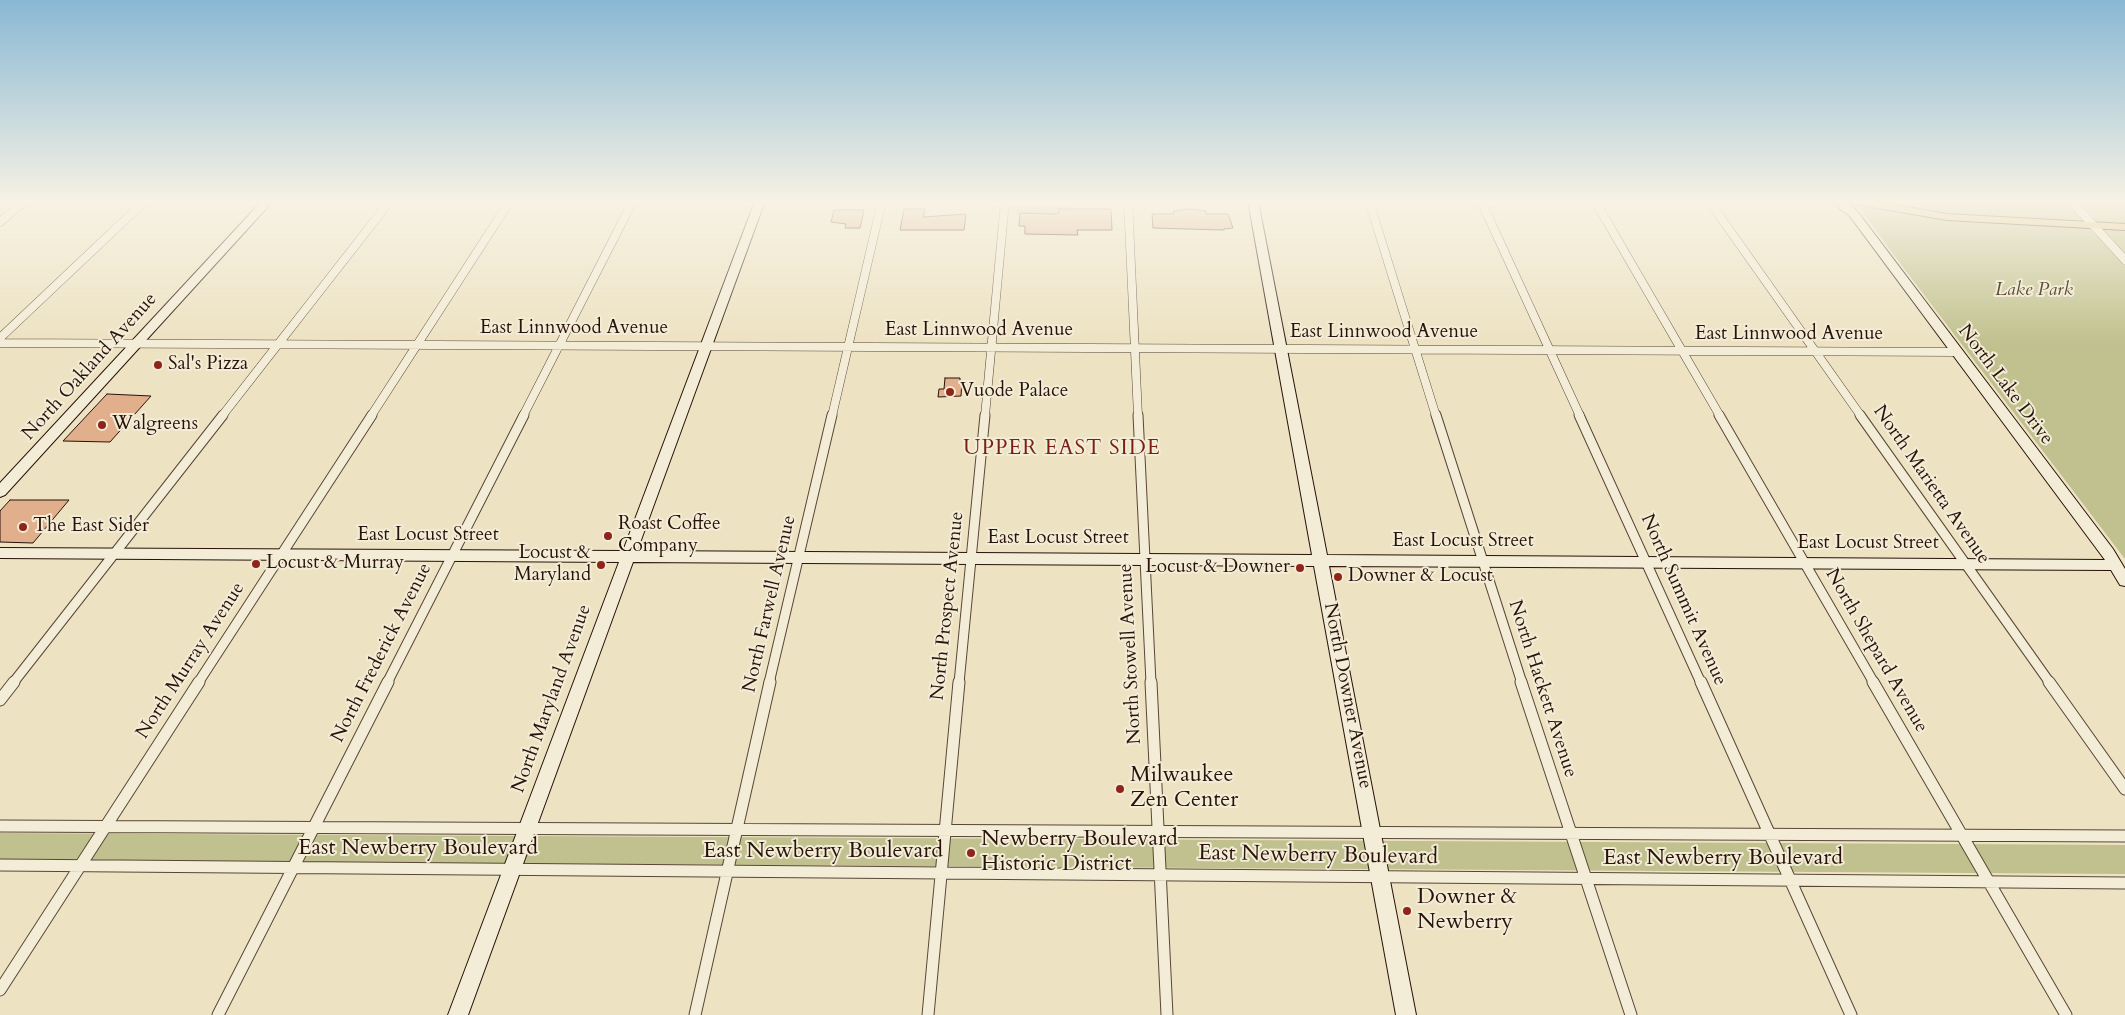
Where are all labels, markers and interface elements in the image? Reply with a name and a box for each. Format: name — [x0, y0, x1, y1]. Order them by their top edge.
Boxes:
park label: Lake Park — [1995, 280, 2073, 302]
street label: North Oakland Avenue — [18, 289, 162, 445]
street label: East Linnwood Avenue — [480, 318, 668, 340]
street label: East Linnwood Avenue — [885, 320, 1073, 342]
street label: North Lake Drive — [1952, 320, 2058, 450]
street label: East Linnwood Avenue — [1290, 322, 1478, 344]
street label: East Linnwood Avenue — [1695, 324, 1883, 346]
place label: Sal's Pizza — [168, 354, 248, 376]
marker: Sal's Pizza — [152, 359, 164, 371]
place label: Vuode Palace — [960, 381, 1068, 403]
marker: Vuode Palace — [944, 386, 956, 398]
street label: North Marietta Avenue — [1867, 401, 1995, 569]
place label: Walgreens — [112, 414, 198, 436]
marker: Walgreens — [96, 419, 108, 431]
district label: UPPER EAST SIDE — [961, 436, 1163, 462]
street label: North Prospect Avenue — [927, 510, 969, 702]
street label: North Summit Avenue — [1635, 511, 1731, 689]
street label: North Farwell Avenue — [739, 513, 801, 695]
place label: Roast Coffee Company — [618, 514, 721, 558]
place label: The East Sider — [33, 516, 149, 538]
marker: The East Sider — [17, 521, 29, 533]
street label: East Locust Street — [357, 525, 499, 547]
street label: East Locust Street — [987, 528, 1129, 550]
marker: Roast Coffee Company — [602, 530, 614, 542]
street label: East Locust Street — [1392, 531, 1534, 553]
street label: East Locust Street — [1797, 533, 1939, 555]
place label: Locust & Maryland — [514, 543, 591, 587]
place label: Locust & Murray — [266, 553, 404, 575]
place label: Locust & Downer — [1145, 557, 1290, 579]
marker: Locust & Murray — [250, 558, 262, 570]
marker: Locust & Maryland — [595, 559, 607, 571]
street label: North Frederick Avenue — [327, 560, 437, 746]
marker: Locust & Downer — [1294, 562, 1306, 574]
street label: North Stowell Avenue — [1115, 563, 1147, 745]
street label: North Shepard Avenue — [1820, 565, 1932, 737]
place label: Downer & Locust — [1348, 566, 1493, 588]
marker: Downer & Locust — [1332, 571, 1344, 583]
street label: North Murray Avenue — [132, 578, 250, 744]
street label: North Hackett Avenue — [1503, 597, 1581, 781]
street label: North Downer Avenue — [1318, 601, 1376, 791]
street label: North Maryland Avenue — [507, 602, 597, 796]
place label: Milwaukee Zen Center — [1130, 763, 1238, 814]
marker: Milwaukee Zen Center — [1114, 783, 1126, 795]
place label: Newberry Boulevard Historic District — [981, 827, 1178, 878]
street label: East Newberry Boulevard — [298, 836, 538, 862]
street label: East Newberry Boulevard — [703, 839, 943, 865]
street label: East Newberry Boulevard — [1198, 841, 1438, 871]
street label: East Newberry Boulevard — [1603, 846, 1843, 872]
marker: Newberry Boulevard Historic District — [965, 847, 977, 859]
place label: Downer & Newberry — [1417, 885, 1517, 936]
marker: Downer & Newberry — [1401, 905, 1413, 917]

